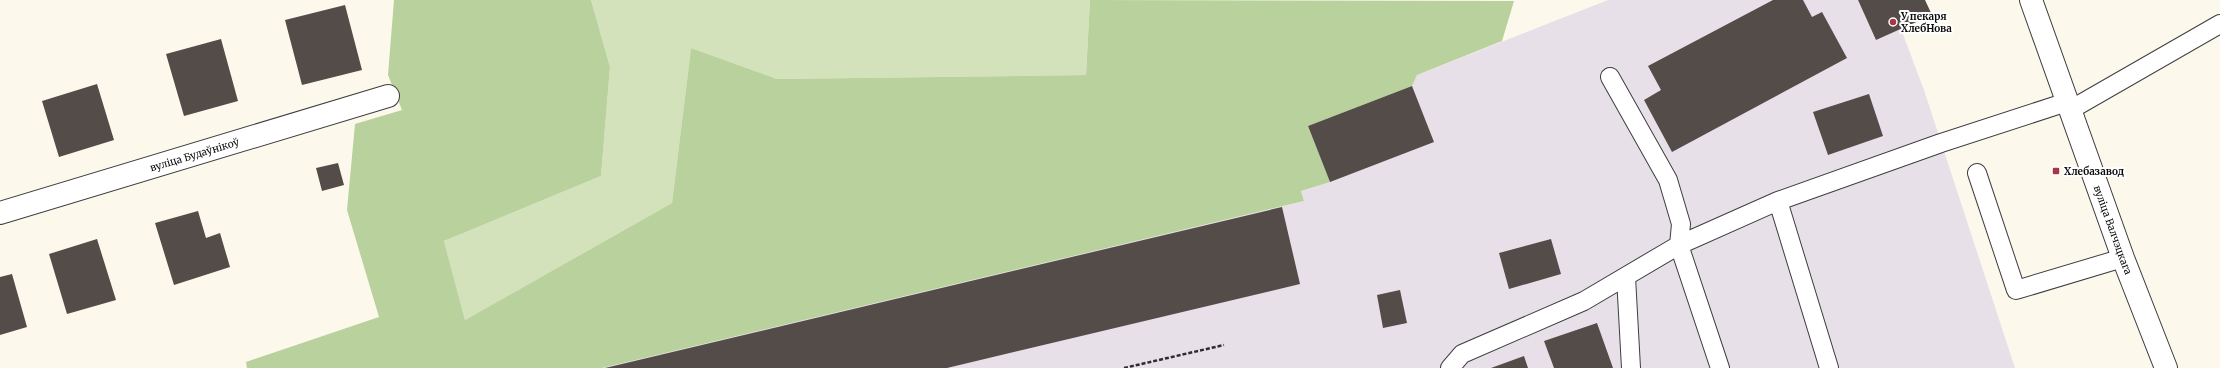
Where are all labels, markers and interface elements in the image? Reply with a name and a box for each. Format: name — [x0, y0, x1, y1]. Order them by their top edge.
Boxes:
place label: У пекаря ХлебНова — [1900, 10, 1952, 35]
marker: У пекаря ХлебНова — [1888, 17, 1898, 27]
street label: вуліца Будаўнікоў — [148, 135, 241, 174]
place label: Хлебазавод — [2064, 165, 2124, 178]
marker: Хлебазавод — [2051, 166, 2061, 176]
street label: вуліца Валчэцкага — [2091, 183, 2135, 277]

